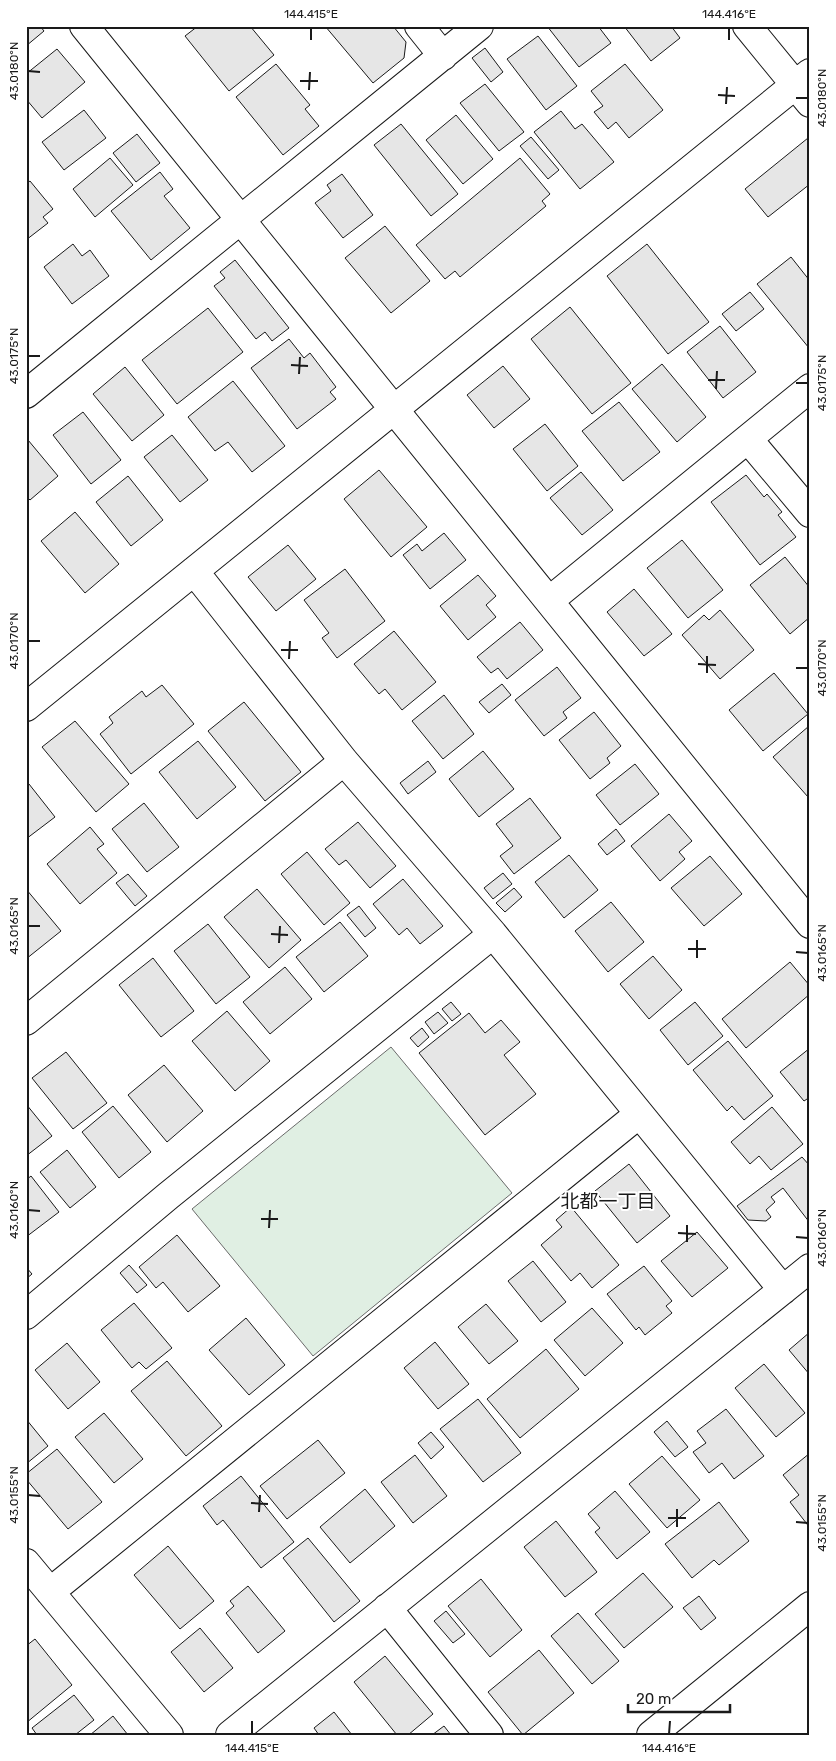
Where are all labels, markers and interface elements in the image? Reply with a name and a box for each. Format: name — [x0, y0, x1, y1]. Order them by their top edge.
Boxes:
text: 144.415°E — [284, 7, 338, 21]
text: 144.416°E — [702, 7, 756, 21]
text: 43.0180°N — [7, 42, 21, 100]
text: 43.0180°N — [815, 69, 829, 127]
text: 43.0175°N — [7, 328, 21, 384]
text: 43.0175°N — [815, 355, 829, 411]
text: 43.0170°N — [7, 612, 21, 670]
text: 43.0170°N — [815, 639, 829, 697]
text: 43.0165°N — [7, 897, 21, 955]
text: 43.0165°N — [815, 924, 829, 982]
text: 43.0160°N — [7, 1181, 21, 1239]
district label: 北都一丁目 — [560, 1190, 656, 1213]
text: 43.0160°N — [815, 1209, 829, 1267]
text: 43.0155°N — [7, 1466, 21, 1524]
text: 43.0155°N — [815, 1494, 829, 1552]
scale bar — [628, 1681, 731, 1713]
text: 20 m — [636, 1690, 671, 1708]
text: 144.415°E — [225, 1741, 279, 1755]
text: 144.416°E — [642, 1741, 696, 1755]

